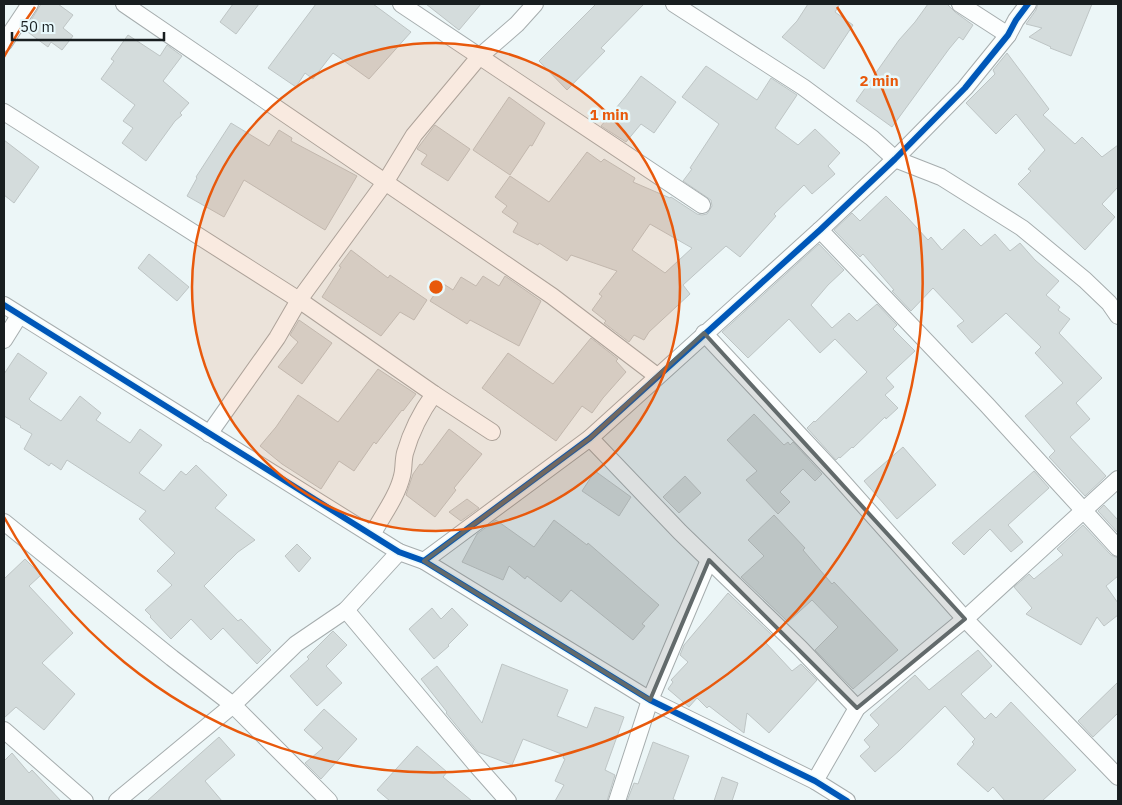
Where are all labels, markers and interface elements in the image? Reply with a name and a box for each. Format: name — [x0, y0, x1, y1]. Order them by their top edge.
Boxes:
scale bar — [12, 10, 165, 42]
text: 50 m — [20, 17, 55, 36]
text: 2 min — [859, 71, 899, 90]
text: 1 min — [589, 105, 629, 124]
centre of rings — [427, 278, 445, 296]

